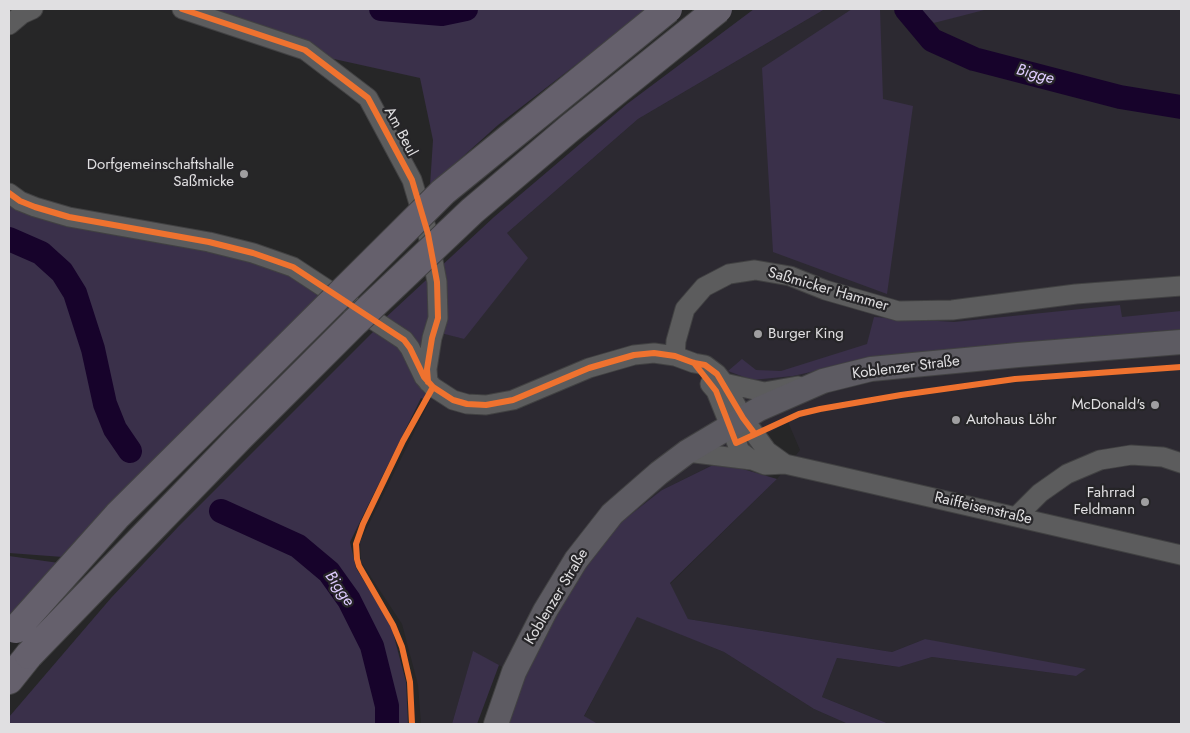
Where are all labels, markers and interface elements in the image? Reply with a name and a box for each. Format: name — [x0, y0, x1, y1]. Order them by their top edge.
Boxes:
water label: Bigge — [1014, 61, 1056, 89]
street label: Am Beul — [379, 104, 421, 160]
place label: Dorfgemeinschaftshalle Saßmicke — [87, 156, 234, 191]
marker: Dorfgemeinschaftshalle Saßmicke — [238, 168, 250, 180]
street label: Saßmicker Hammer — [766, 264, 890, 316]
place label: Burger King — [768, 325, 844, 343]
marker: Burger King — [752, 328, 764, 340]
street label: Koblenzer Straße — [851, 352, 961, 384]
place label: McDonald's — [1071, 396, 1145, 414]
marker: McDonald's — [1149, 399, 1161, 411]
place label: Autohaus Löhr — [966, 411, 1057, 429]
marker: Autohaus Löhr — [950, 414, 962, 426]
place label: Fahrrad Feldmann — [1074, 484, 1135, 519]
street label: Raiffeisenstraße — [932, 489, 1034, 529]
marker: Fahrrad Feldmann — [1139, 496, 1151, 508]
street label: Koblenzer Straße — [521, 546, 593, 648]
water label: Bigge — [320, 568, 358, 610]

